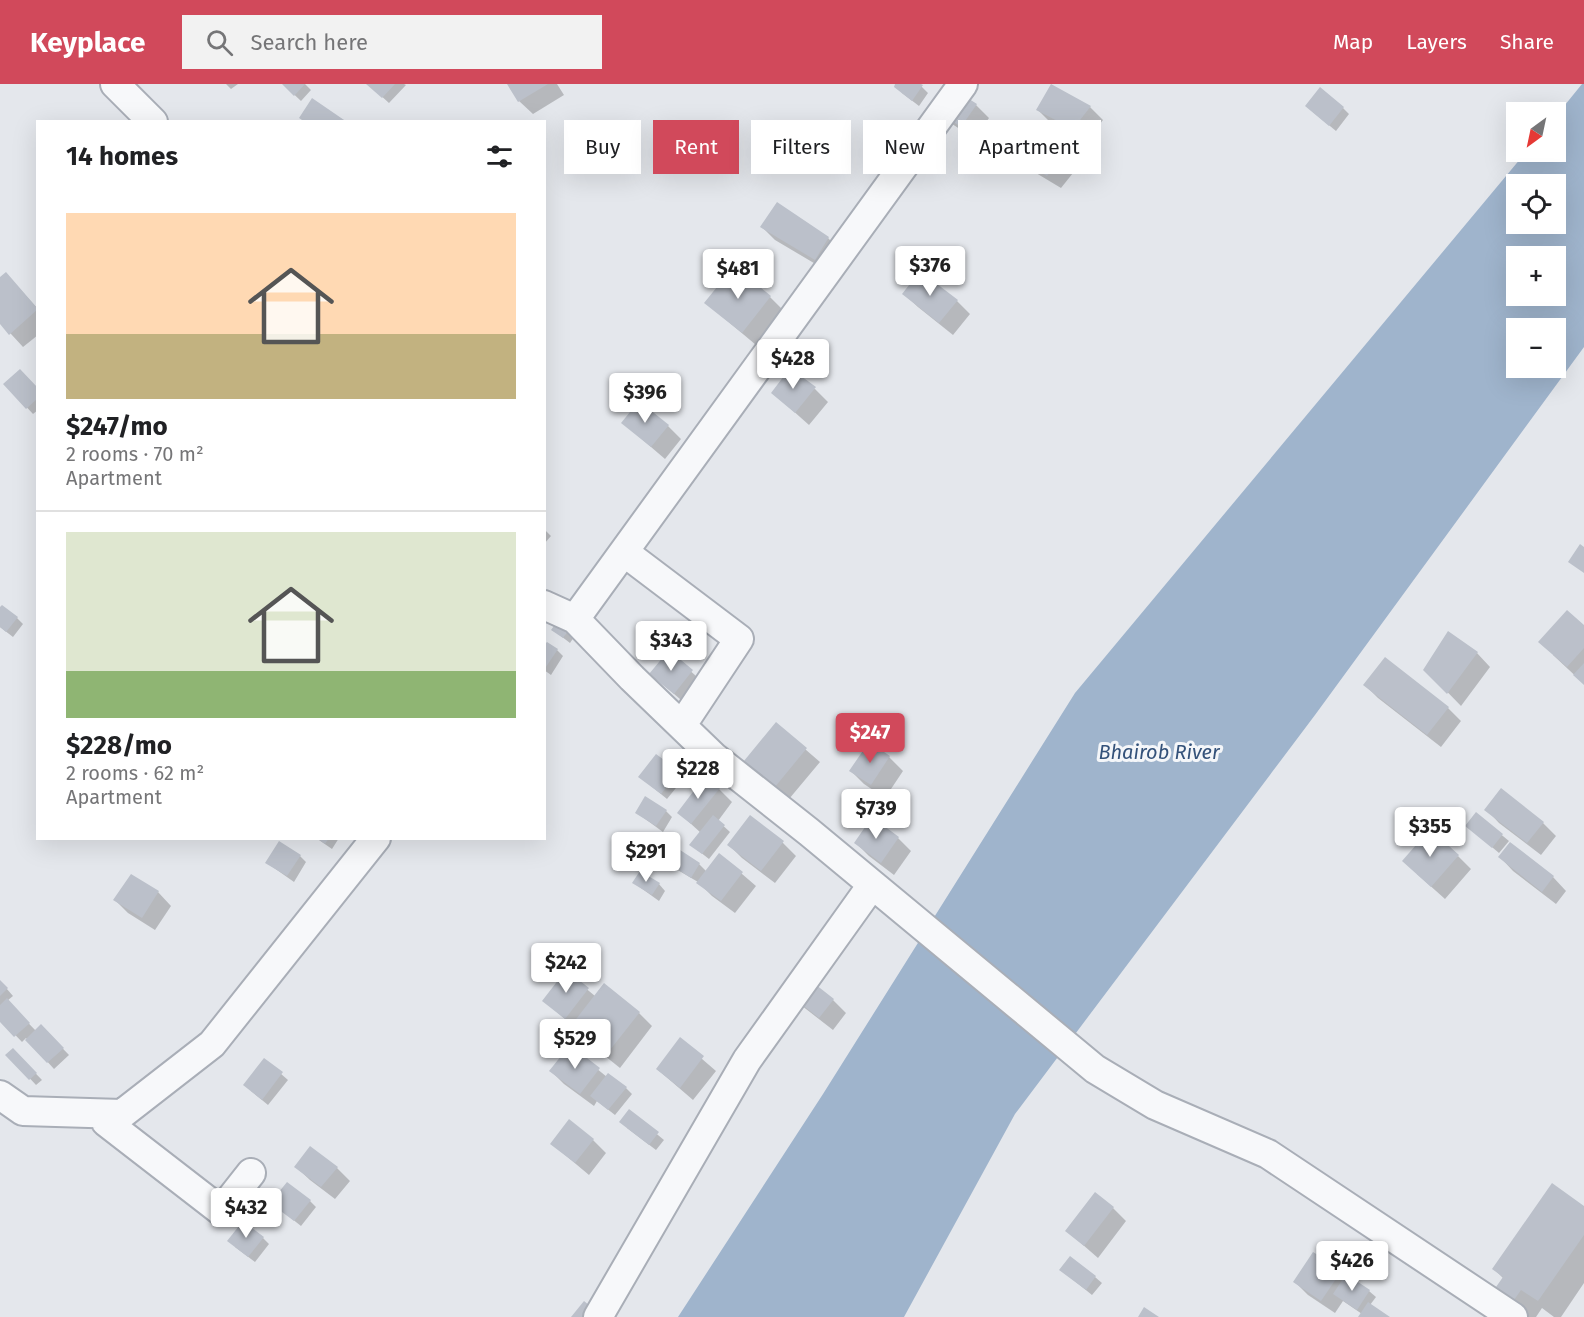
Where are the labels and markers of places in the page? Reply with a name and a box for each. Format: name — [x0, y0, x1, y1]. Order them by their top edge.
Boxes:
pin: $376 — [894, 246, 966, 297]
pin: $481 — [702, 249, 774, 300]
pin: $428 — [757, 339, 829, 390]
pin: $396 — [609, 373, 681, 424]
pin: $343 — [635, 621, 707, 672]
pin: $247 — [834, 713, 906, 764]
pin: $228 — [662, 749, 734, 800]
pin: $739 — [840, 789, 912, 840]
pin: $355 — [1394, 807, 1466, 858]
pin: $291 — [610, 832, 682, 883]
pin: $242 — [530, 943, 602, 994]
pin: $529 — [539, 1019, 611, 1070]
pin: $432 — [210, 1188, 282, 1239]
pin: $426 — [1316, 1241, 1388, 1292]

